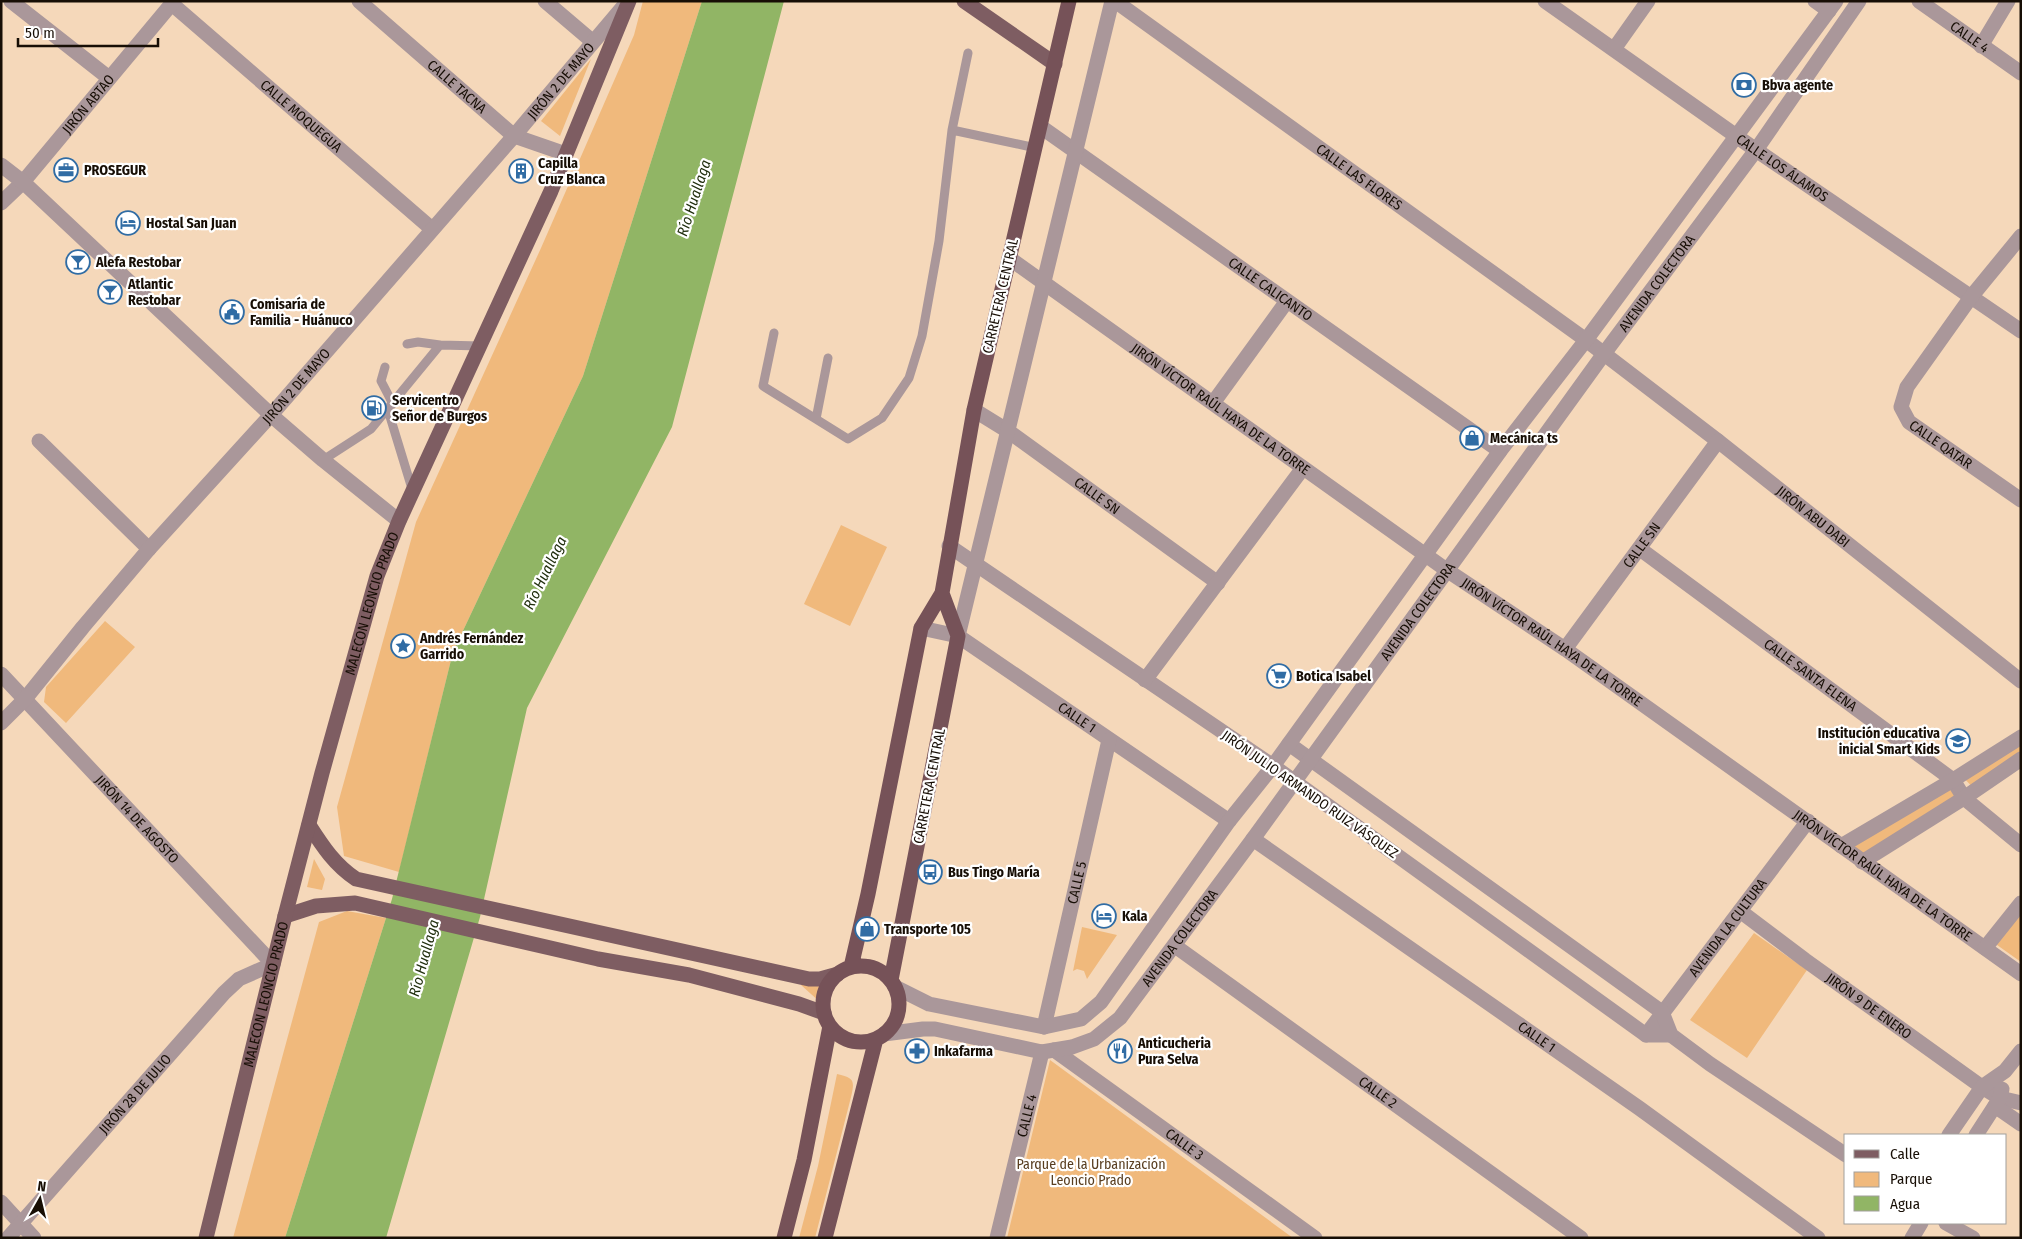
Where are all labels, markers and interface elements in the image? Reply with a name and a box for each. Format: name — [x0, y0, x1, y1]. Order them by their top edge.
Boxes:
scale bar — [18, 15, 158, 47]
street label: CALLE 4 — [1947, 18, 1992, 57]
text: 50 m — [25, 24, 55, 42]
street label: JIRÓN 2 DE MAYO — [524, 39, 598, 123]
street label: CALLE TACNA — [424, 56, 490, 117]
street label: JIRÓN ABTAO — [59, 71, 118, 137]
bank icon: Bbva agente — [1731, 72, 1757, 98]
street label: CALLE MOQUEGUA — [257, 76, 346, 157]
place label: Bbva agente — [1762, 77, 1833, 94]
street label: CALLE LOS ÁLAMOS — [1733, 131, 1831, 206]
street label: CALLE LAS FLORES — [1313, 141, 1405, 214]
place label: Capilla Cruz Blanca — [538, 155, 605, 188]
office icon: PROSEGUR — [53, 157, 79, 183]
water label: Río Huallaga — [673, 157, 715, 238]
building icon: Capilla Cruz Blanca — [508, 158, 534, 184]
place label: PROSEGUR — [84, 162, 146, 179]
hotel icon: Hostal San Juan — [115, 210, 141, 236]
place label: Hostal San Juan — [146, 215, 236, 232]
street label: AVENIDA COLECTORA — [1615, 231, 1699, 335]
street label: CARRETERA CENTRAL — [979, 237, 1022, 355]
bar icon: Alefa Restobar — [65, 249, 91, 275]
place label: Alefa Restobar — [95, 254, 182, 271]
street label: CALLE CALICANTO — [1225, 254, 1316, 325]
place label: Atlantic Restobar — [127, 276, 181, 309]
bar icon: Atlantic Restobar — [97, 279, 123, 305]
place label: Comisaría de Familia - Huánuco — [250, 296, 353, 329]
public building icon: Comisaría de Familia - Huánuco — [219, 299, 245, 325]
street label: JIRÓN VÍCTOR RAÚL HAYA DE LA TORRE — [1128, 340, 1313, 479]
street label: JIRÓN 2 DE MAYO — [259, 345, 334, 428]
place label: Servicentro Señor de Burgos — [392, 392, 487, 425]
fuel station icon: Servicentro Señor de Burgos — [361, 395, 387, 421]
street label: CALLE QATAR — [1906, 417, 1976, 473]
shop icon: Mecánica ts — [1459, 425, 1485, 451]
place label: Mecánica ts — [1490, 430, 1558, 447]
street label: CALLE SN — [1071, 474, 1123, 518]
street label: JIRÓN ABU DABI — [1773, 483, 1853, 551]
street label: CALLE SN — [1620, 519, 1664, 571]
street label: MALECON LEONCIO PRADO — [342, 529, 403, 677]
water label: Río Huallaga — [520, 533, 571, 612]
street label: AVENIDA COLECTORA — [1377, 559, 1460, 664]
street label: JIRÓN VÍCTOR RAÚL HAYA DE LA TORRE — [1458, 574, 1646, 711]
place label: Andrés Fernández Garrido — [419, 630, 524, 663]
place icon: Andrés Fernández Garrido — [390, 633, 416, 659]
street label: CALLE SANTA ELENA — [1760, 635, 1861, 716]
supermarket icon: Botica Isabel — [1266, 663, 1292, 689]
place label: Botica Isabel — [1296, 668, 1371, 685]
street label: CALLE 1 — [1055, 699, 1099, 737]
place label: Institución educativa inicial Smart Kids — [1818, 725, 1940, 758]
street label: JIRÓN JULIO ARMANDO RUIZ VÁSQUEZ — [1218, 726, 1402, 862]
street label: CARRETERA CENTRAL — [910, 727, 949, 845]
school or university icon: Institución educativa inicial Smart Kids — [1945, 728, 1971, 754]
street label: JIRÓN 14 DE AGOSTO — [91, 772, 182, 867]
street label: JIRÓN VÍCTOR RAÚL HAYA DE LA TORRE — [1790, 806, 1975, 946]
bus stop icon: Bus Tingo María — [917, 859, 943, 885]
street label: CALLE 5 — [1064, 860, 1090, 906]
place label: Bus Tingo María — [948, 864, 1040, 881]
street label: AVENIDA LA CULTURA — [1685, 875, 1771, 980]
street label: AVENIDA COLECTORA — [1138, 886, 1222, 990]
hotel icon: Kala — [1091, 903, 1117, 929]
place label: Kala — [1122, 908, 1148, 925]
shop icon: Transporte 105 — [854, 916, 880, 942]
water label: Río Huallaga — [405, 917, 443, 999]
street label: MALECON LEONCIO PRADO — [240, 920, 292, 1069]
place label: Transporte 105 — [884, 921, 971, 938]
street label: JIRÓN 9 DE ENERO — [1822, 970, 1915, 1043]
street label: CALLE 1 — [1514, 1018, 1559, 1056]
place label: Anticucheria Pura Selva — [1137, 1035, 1211, 1068]
pharmacy icon: Inkafarma — [904, 1038, 930, 1064]
restaurant icon: Anticucheria Pura Selva — [1107, 1038, 1133, 1064]
place label: Inkafarma — [934, 1043, 993, 1060]
street label: JIRÓN 28 DE JULIO — [96, 1051, 175, 1138]
street label: CALLE 2 — [1355, 1073, 1400, 1112]
street label: CALLE 4 — [1014, 1092, 1041, 1139]
street label: CALLE 3 — [1162, 1125, 1207, 1164]
legend — [1844, 1134, 2007, 1224]
text: Calle — [1890, 1145, 1920, 1163]
park label: Parque de la Urbanización Leoncio Prado — [1016, 1156, 1166, 1189]
text: Parque — [1890, 1170, 1933, 1188]
north arrow — [15, 1174, 65, 1224]
text: N — [36, 1178, 47, 1196]
text: Agua — [1890, 1195, 1920, 1213]

